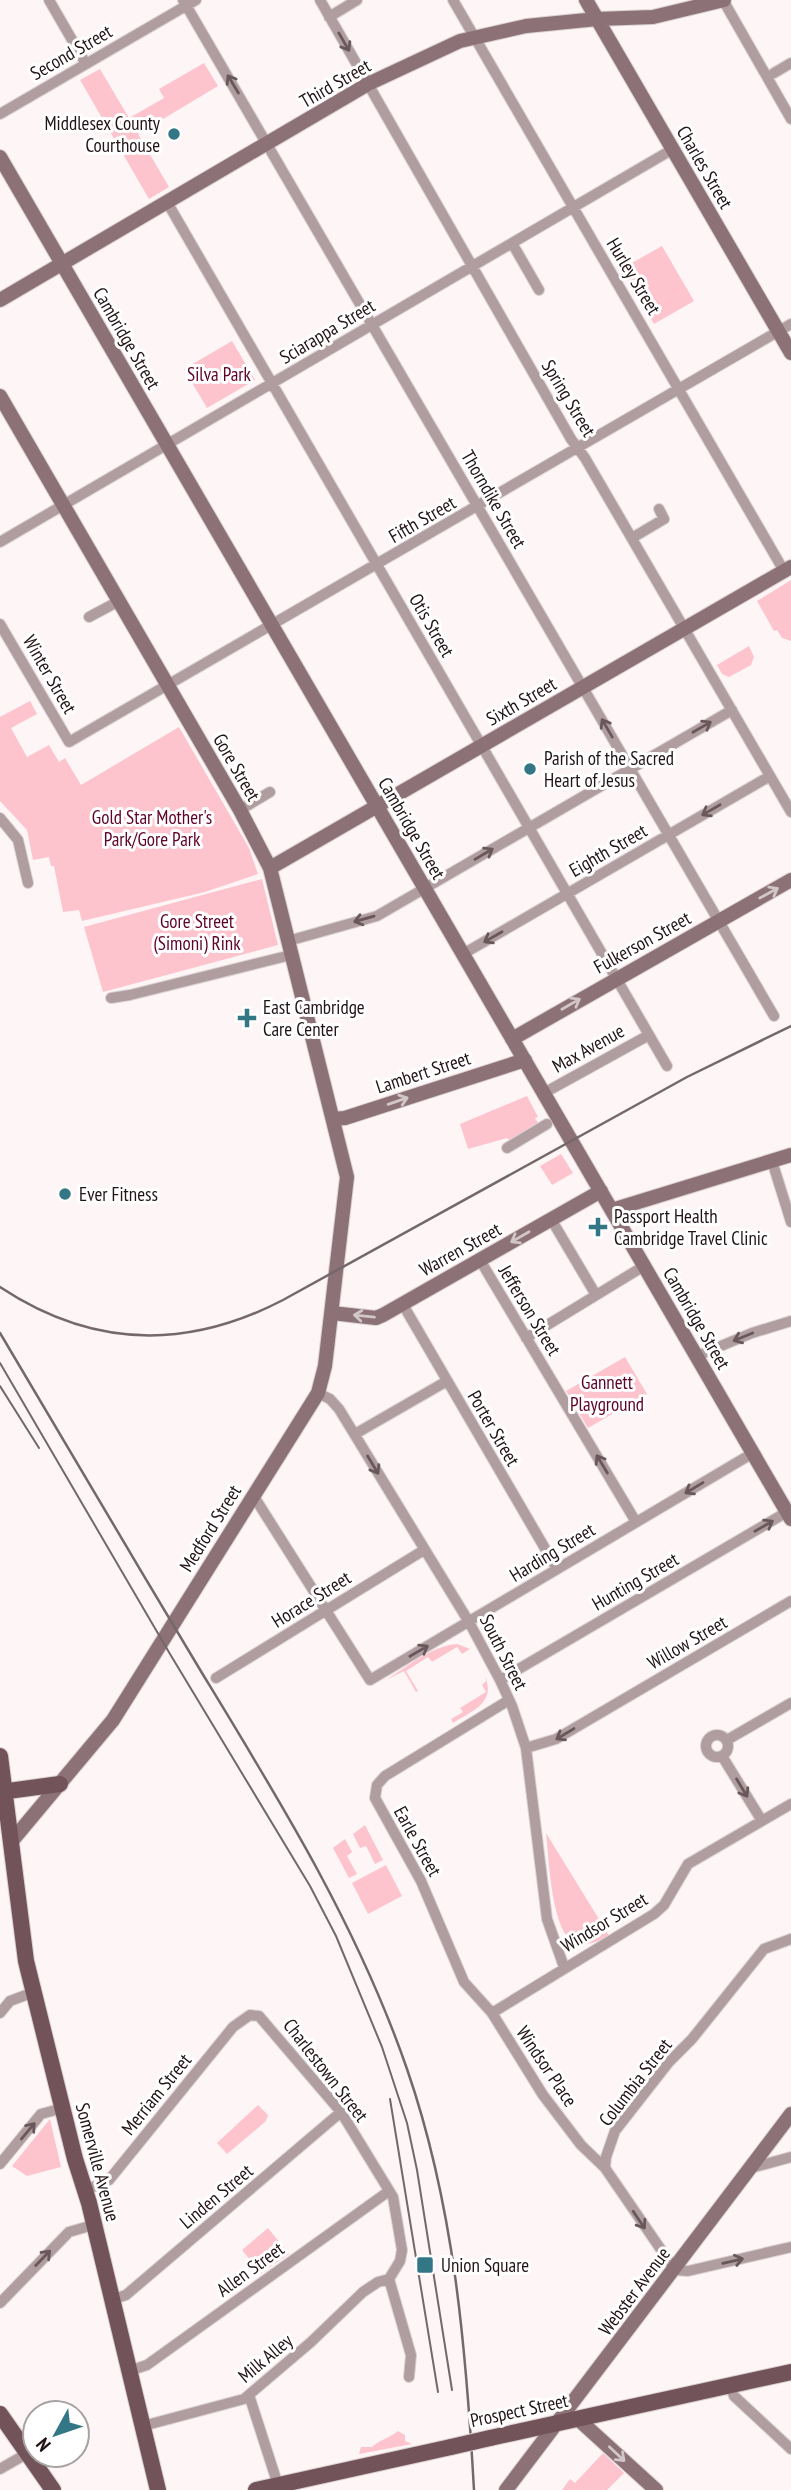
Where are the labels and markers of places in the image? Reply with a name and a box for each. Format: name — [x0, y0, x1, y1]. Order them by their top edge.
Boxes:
place label: Middlesex County Courthouse — [44, 111, 161, 157]
marker: Middlesex County Courthouse — [166, 126, 182, 142]
place label: Parish of the Sacred Heart of Jesus — [544, 746, 674, 792]
marker: Parish of the Sacred Heart of Jesus — [522, 761, 538, 777]
place label: East Cambridge Care Center — [263, 995, 365, 1041]
marker: East Cambridge Care Center — [237, 1008, 257, 1028]
place label: Ever Fitness — [79, 1182, 158, 1206]
marker: Ever Fitness — [57, 1186, 73, 1202]
place label: Passport Health Cambridge Travel Clinic — [614, 1204, 768, 1250]
marker: Passport Health Cambridge Travel Clinic — [588, 1217, 608, 1237]
place label: Union Square — [441, 2253, 529, 2277]
marker: Union Square — [415, 2255, 435, 2275]

